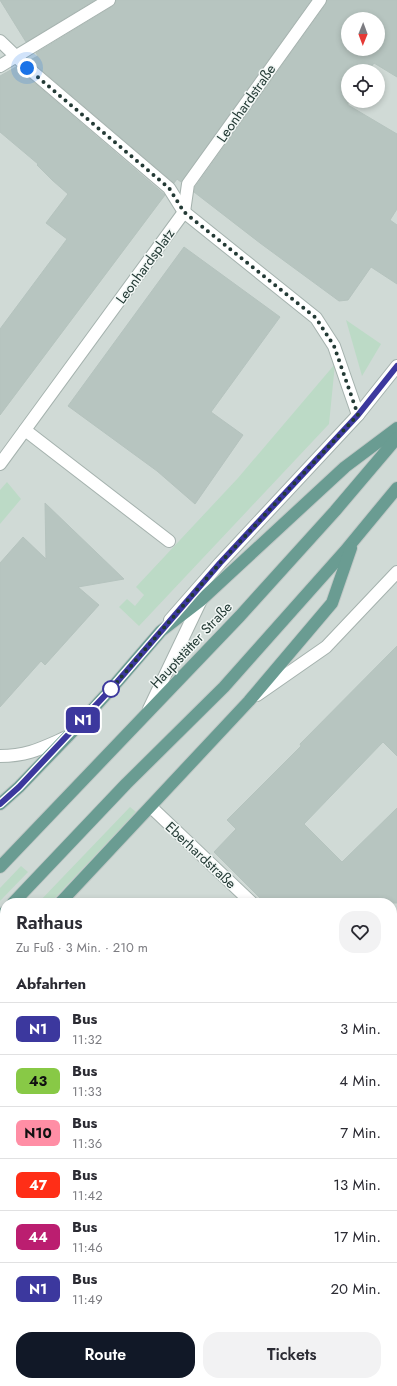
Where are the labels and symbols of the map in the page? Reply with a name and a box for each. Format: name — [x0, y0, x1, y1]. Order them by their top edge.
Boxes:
north arrow — [341, 12, 385, 56]
your location — [17, 58, 37, 78]
street label: Leonhardstraße — [212, 60, 280, 146]
street label: Leonhardsplatz — [111, 224, 179, 308]
street label: Hauptstätter Straße — [146, 597, 236, 693]
unlabelled marker — [102, 680, 120, 698]
line badge: N1 — [65, 707, 101, 733]
street label: Eberhardstraße — [161, 817, 241, 893]

